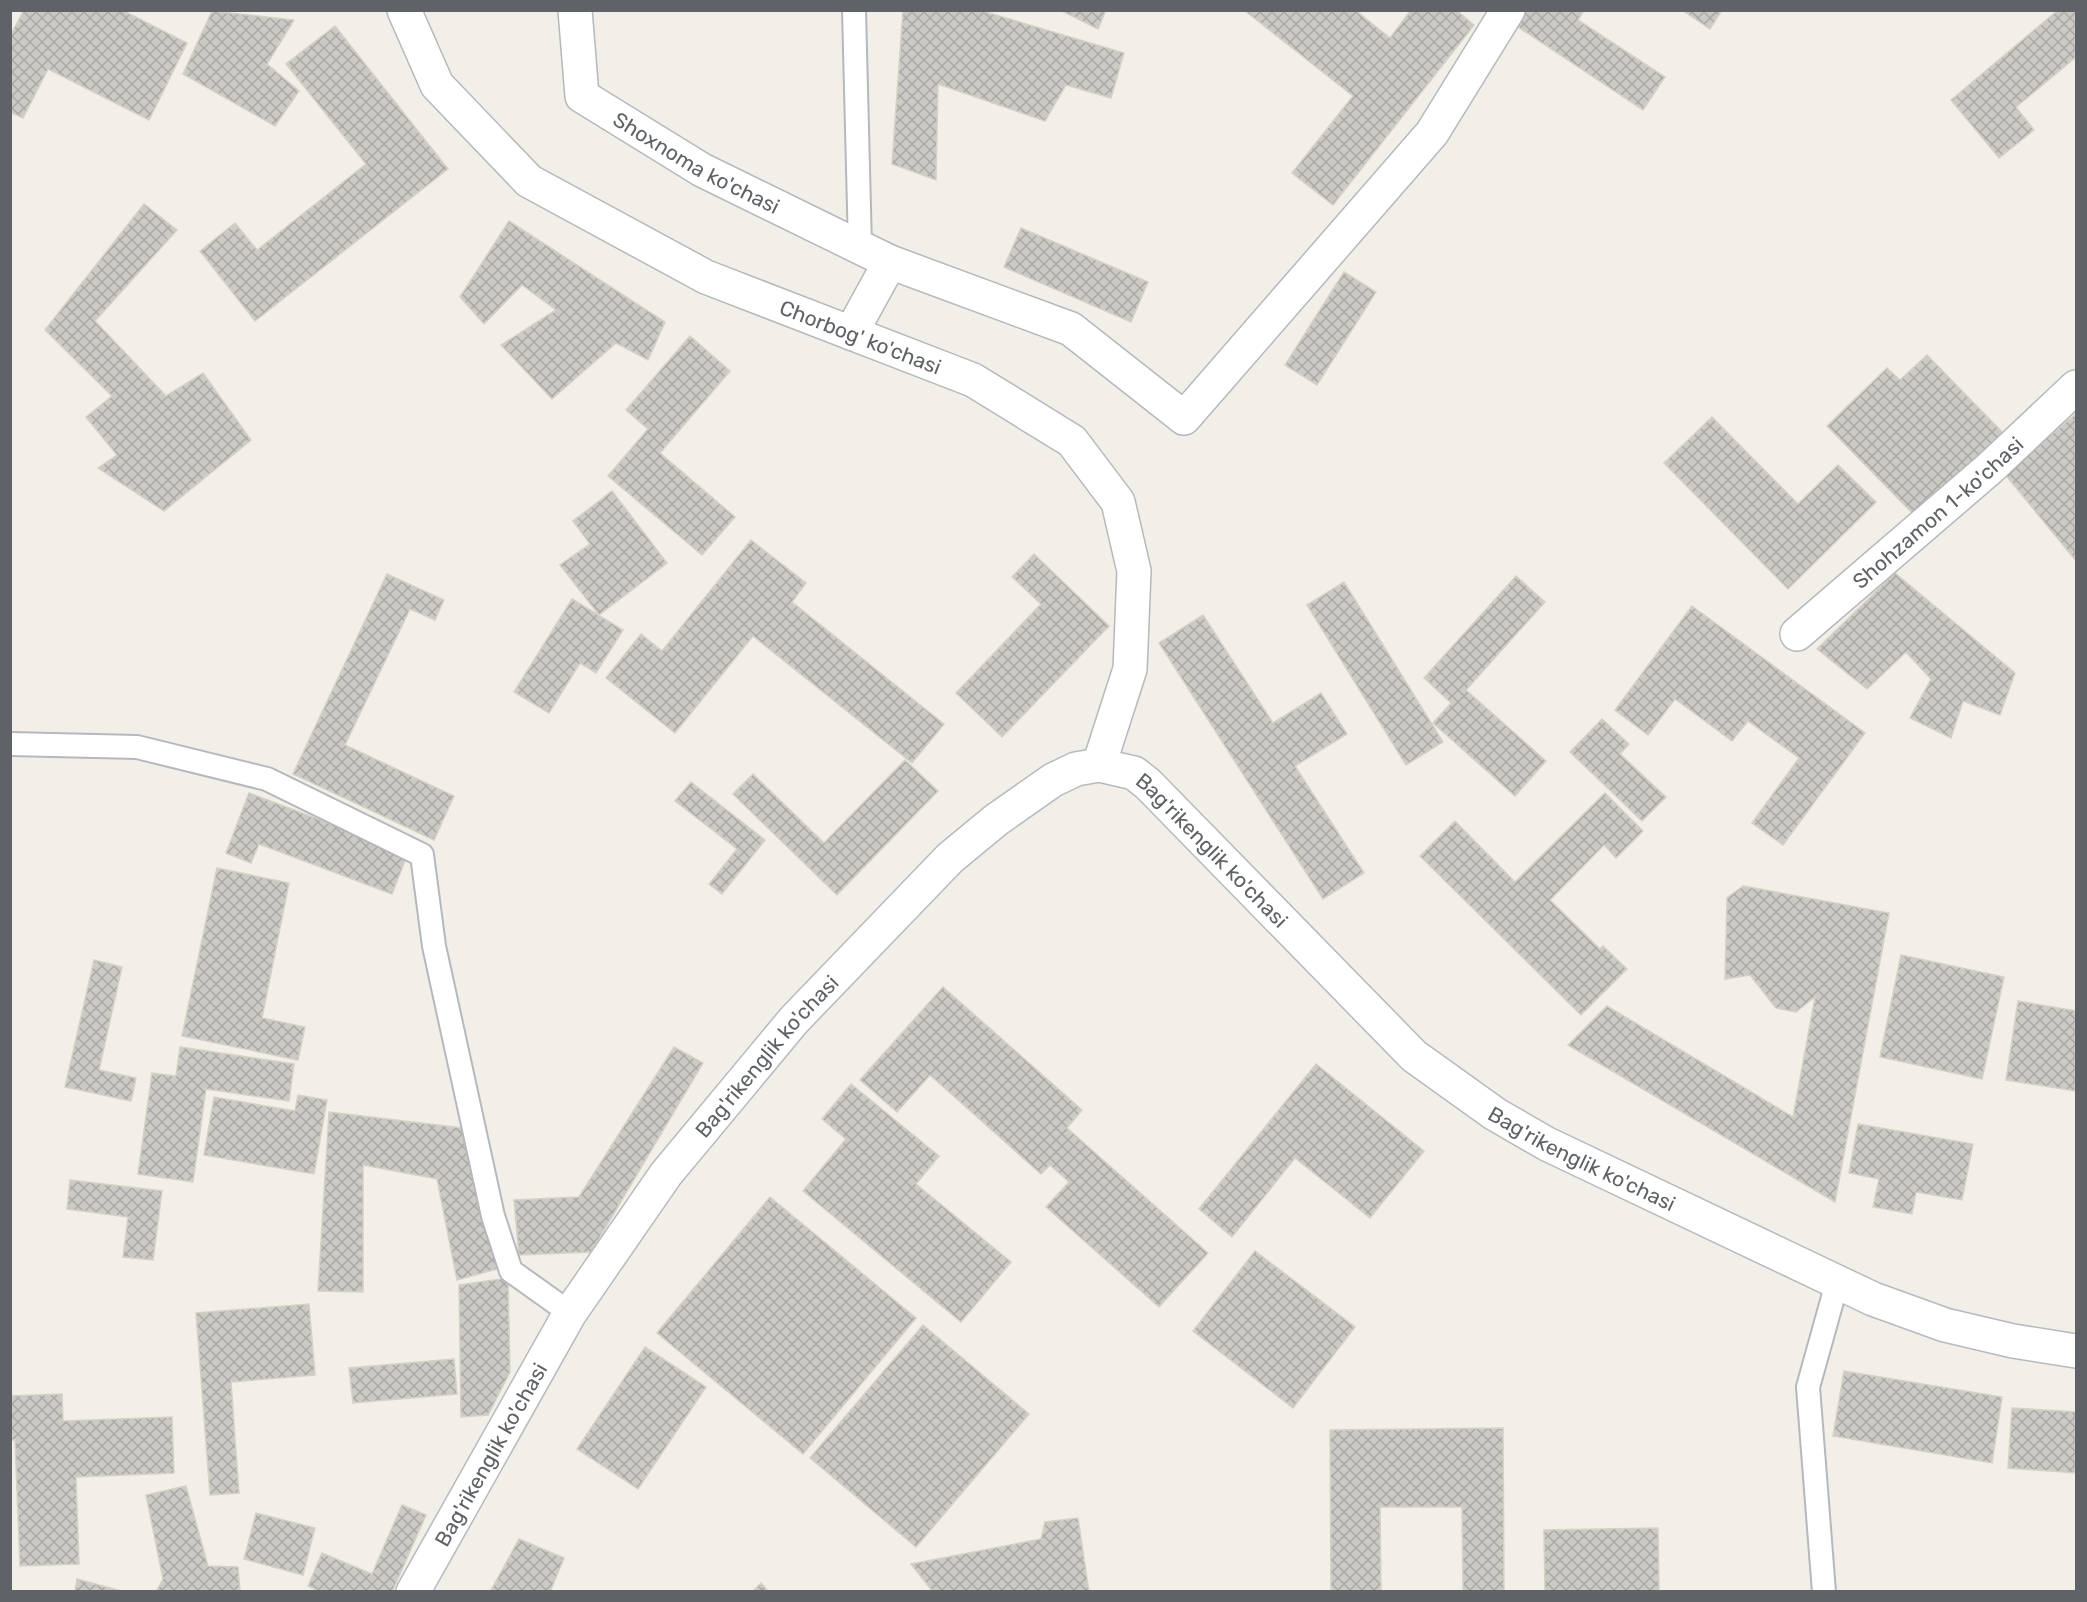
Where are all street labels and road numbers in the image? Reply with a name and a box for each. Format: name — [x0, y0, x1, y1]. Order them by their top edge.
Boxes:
street label: Shoxnoma ko'chasi — [609, 106, 784, 219]
street label: Chorbog' ko'chasi — [776, 294, 945, 379]
street label: Shohzamon 1-ko'chasi — [1847, 431, 2028, 593]
street label: Bag'rikenglik ko'chasi — [1131, 767, 1293, 932]
street label: Bag'rikenglik ko'chasi — [689, 970, 843, 1142]
street label: Bag'rikenglik ko'chasi — [1484, 1100, 1680, 1216]
street label: Bag'rikenglik ko'chasi — [429, 1358, 552, 1550]

